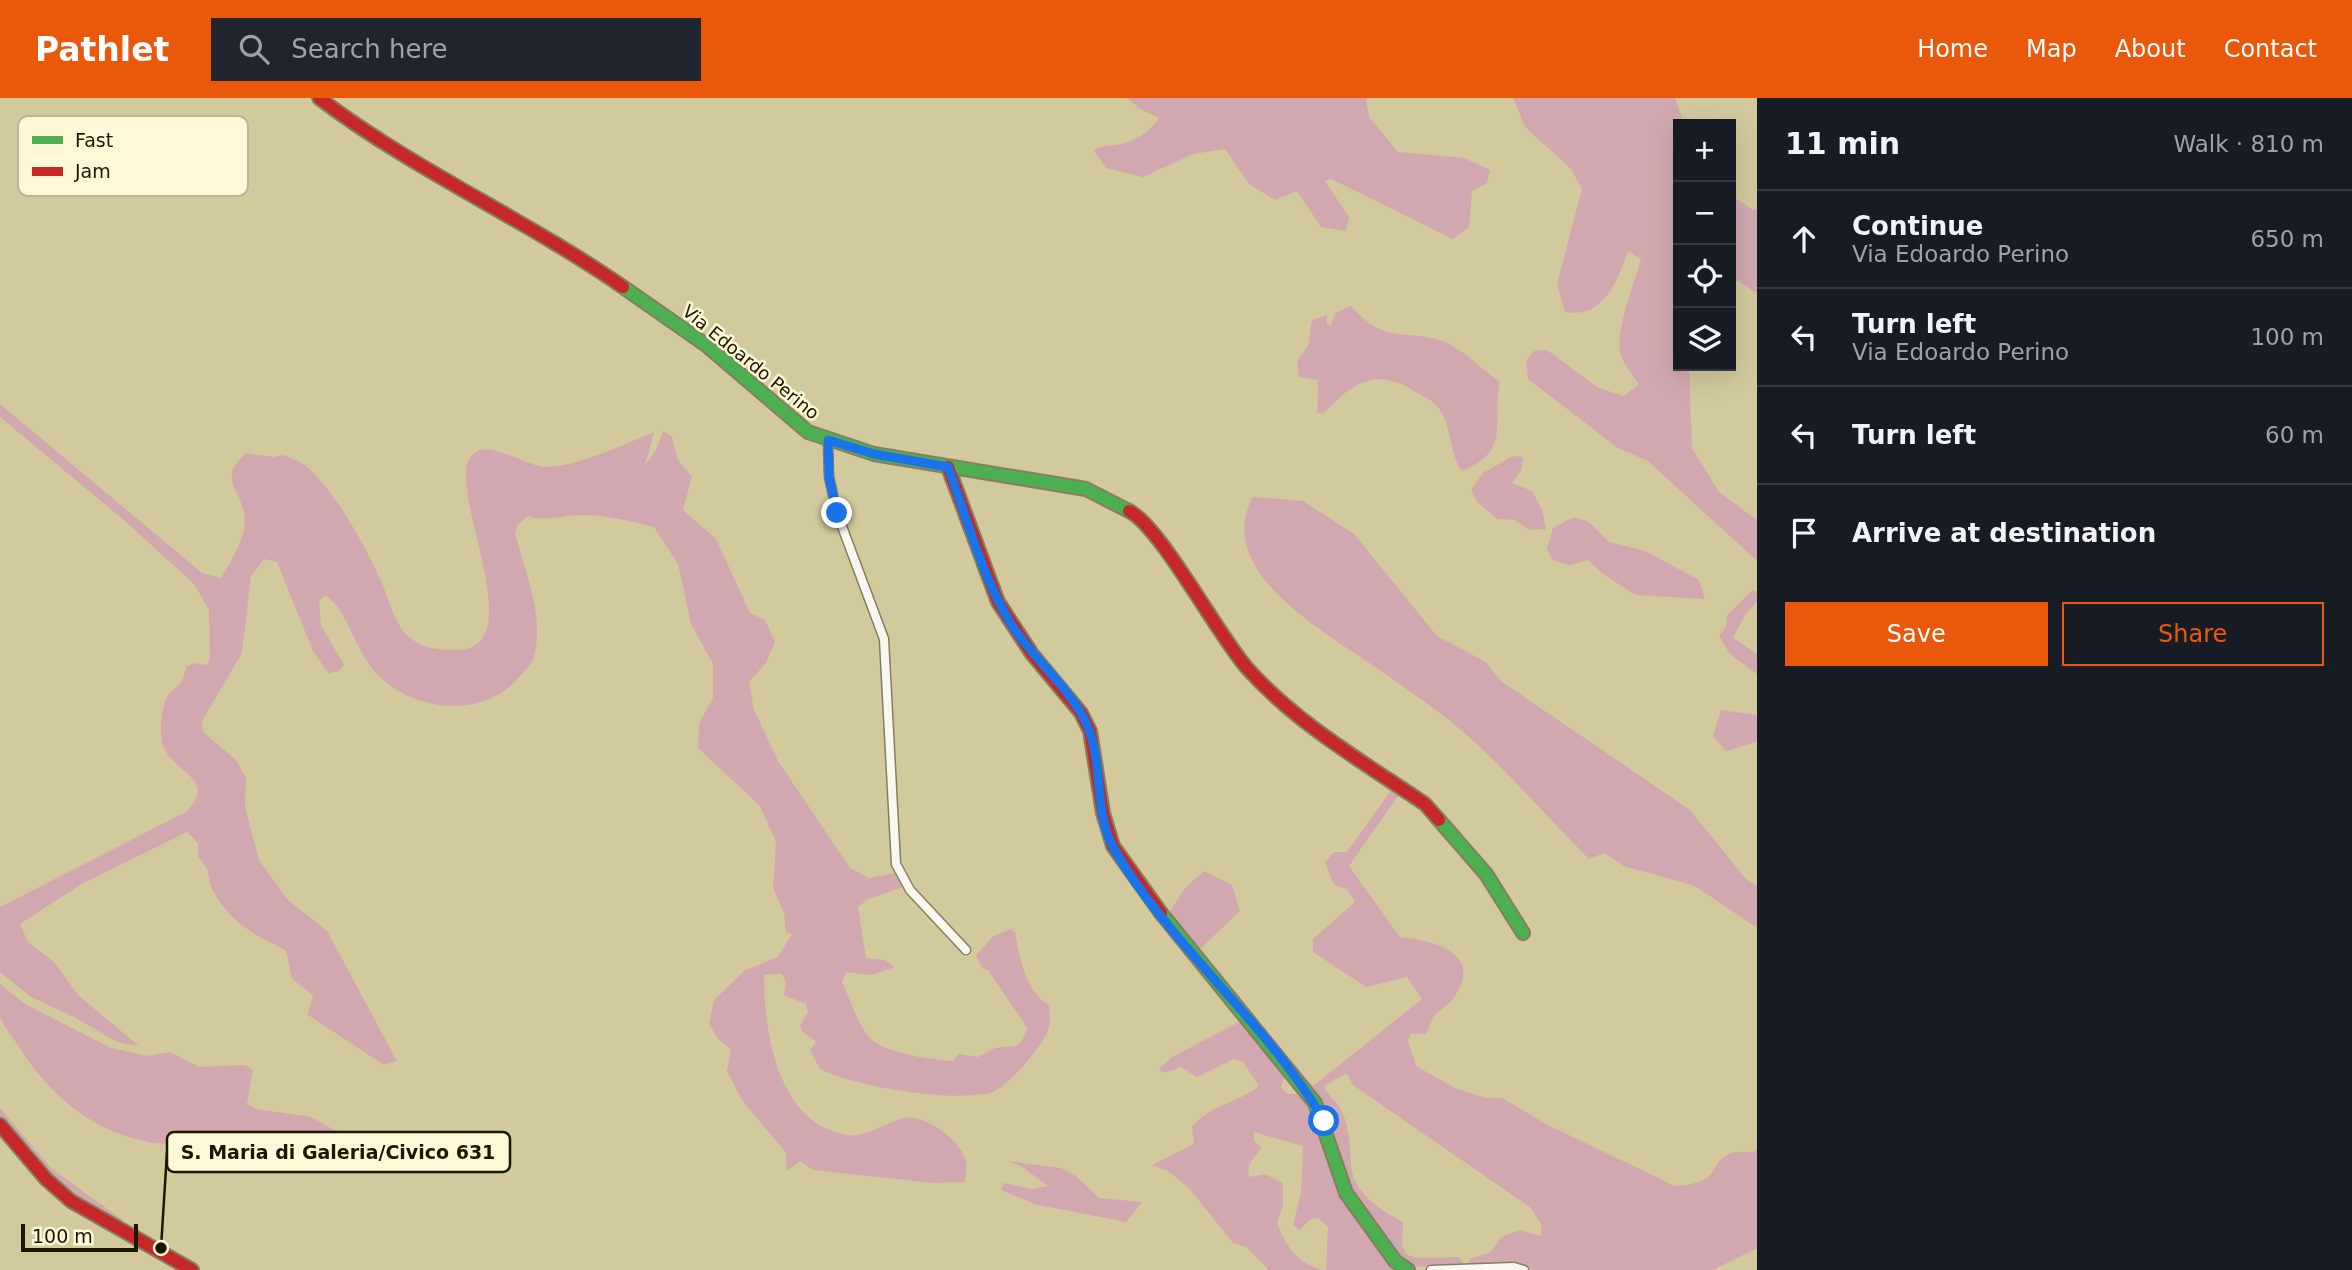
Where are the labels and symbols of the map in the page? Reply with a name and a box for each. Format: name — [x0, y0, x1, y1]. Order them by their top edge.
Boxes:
legend — [18, 116, 248, 196]
text: Fast — [75, 129, 113, 151]
text: Jam — [74, 160, 111, 182]
street label: Via Edoardo Perino — [678, 300, 824, 424]
route end — [821, 497, 852, 528]
route start — [1308, 1105, 1339, 1136]
callout: S. Maria di Galeria/Civico 631 — [167, 1132, 510, 1172]
text: S. Maria di Galeria/Civico 631 — [181, 1141, 495, 1163]
scale bar — [21, 1221, 138, 1253]

